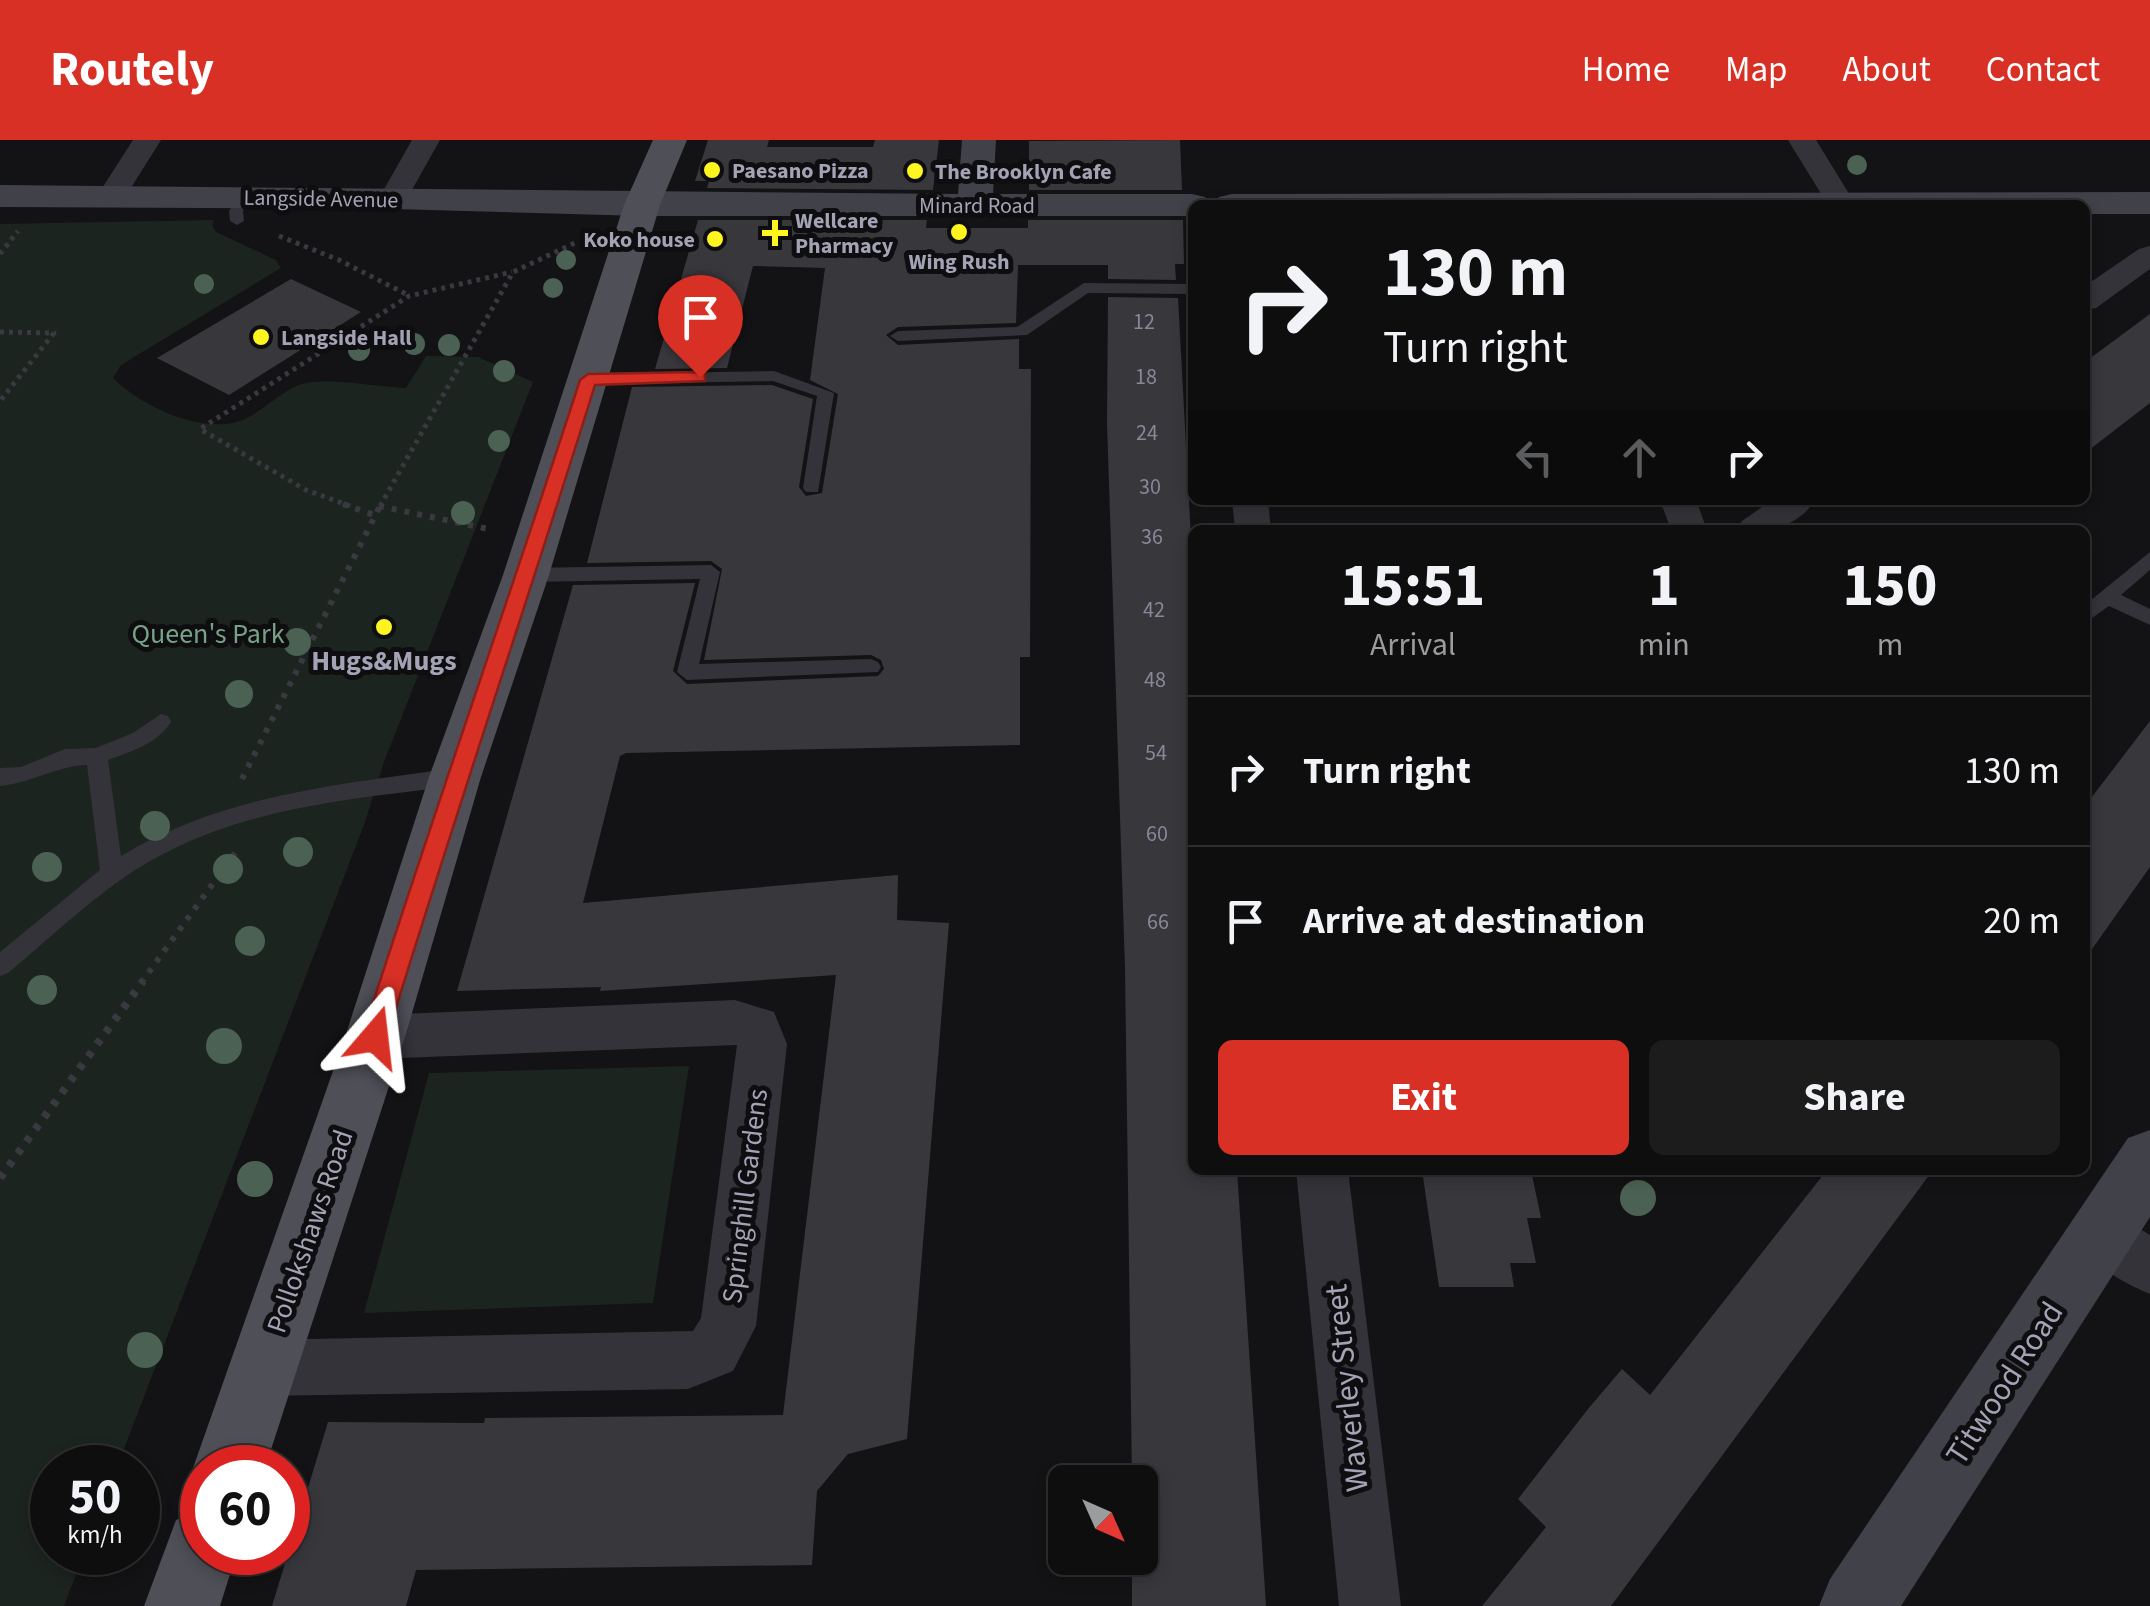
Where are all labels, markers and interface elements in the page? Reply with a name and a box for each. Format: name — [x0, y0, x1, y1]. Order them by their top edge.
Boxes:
text: Routely — [50, 36, 214, 104]
text: Home — [1582, 45, 1670, 95]
text: Map — [1725, 45, 1788, 95]
text: About — [1843, 45, 1931, 95]
text: Contact — [1986, 45, 2100, 95]
place label: Paesano Pizza — [732, 155, 869, 187]
place label: The Brooklyn Cafe — [935, 156, 1112, 188]
marker: Paesano Pizza — [701, 159, 723, 181]
marker: The Brooklyn Cafe — [904, 160, 926, 182]
street label: Langside Avenue — [243, 182, 399, 216]
street label: Minard Road — [919, 190, 1035, 222]
place label: Wellcare Pharmacy — [795, 205, 894, 262]
marker: Wing Rush — [948, 221, 970, 243]
marker: Wellcare Pharmacy — [764, 222, 786, 244]
text: 130 m — [1383, 223, 1568, 323]
place label: Koko house — [583, 224, 695, 256]
marker: Koko house — [704, 228, 726, 250]
icon: right — [1218, 240, 1348, 370]
place label: Wing Rush — [909, 246, 1009, 278]
pin — [658, 275, 743, 378]
icon: arrive — [673, 290, 728, 345]
house number: 12 — [1133, 306, 1155, 338]
text: Turn right — [1383, 316, 1568, 380]
place label: Langside Hall — [281, 322, 412, 354]
marker: Langside Hall — [250, 326, 272, 348]
house number: 18 — [1135, 361, 1157, 393]
house number: 24 — [1136, 417, 1158, 449]
icon: left — [1507, 430, 1562, 485]
icon: ahead — [1612, 430, 1667, 485]
icon: right — [1717, 430, 1772, 485]
house number: 30 — [1139, 471, 1161, 503]
house number: 36 — [1141, 521, 1163, 553]
text: 15:51 — [1341, 544, 1485, 629]
text: 1 — [1648, 544, 1680, 629]
text: 150 — [1842, 544, 1937, 629]
house number: 42 — [1143, 594, 1165, 626]
park label: Queen's Park — [131, 614, 285, 654]
marker: Hugs&Mugs — [373, 616, 395, 638]
text: Arrival — [1370, 622, 1456, 668]
text: min — [1638, 622, 1690, 668]
text: m — [1877, 622, 1903, 668]
place label: Hugs&Mugs — [311, 641, 457, 681]
house number: 48 — [1144, 664, 1166, 696]
house number: 54 — [1145, 737, 1167, 769]
icon: right — [1218, 744, 1273, 799]
text: Turn right — [1303, 744, 1471, 798]
text: 130 m — [1964, 744, 2060, 798]
house number: 60 — [1146, 818, 1168, 850]
icon: arrive — [1218, 894, 1273, 949]
text: Arrive at destination — [1303, 894, 1645, 948]
text: 20 m — [1983, 894, 2060, 948]
house number: 66 — [1147, 906, 1169, 938]
position arrow — [323, 985, 427, 1089]
button: Exit — [1218, 1040, 1629, 1155]
button: Share — [1649, 1040, 2060, 1155]
street label: Springhill Gardens — [712, 1087, 778, 1306]
street label: Pollokshaws Road — [256, 1124, 363, 1338]
street label: Waverley Street — [1313, 1282, 1381, 1494]
street label: Titwood Road — [1935, 1293, 2075, 1474]
speed limit sign: 60 — [180, 1445, 310, 1575]
text: 50 — [69, 1462, 121, 1533]
north arrow — [1048, 1465, 1158, 1575]
map controls — [1048, 1465, 1158, 1575]
text: km/h — [67, 1517, 123, 1553]

